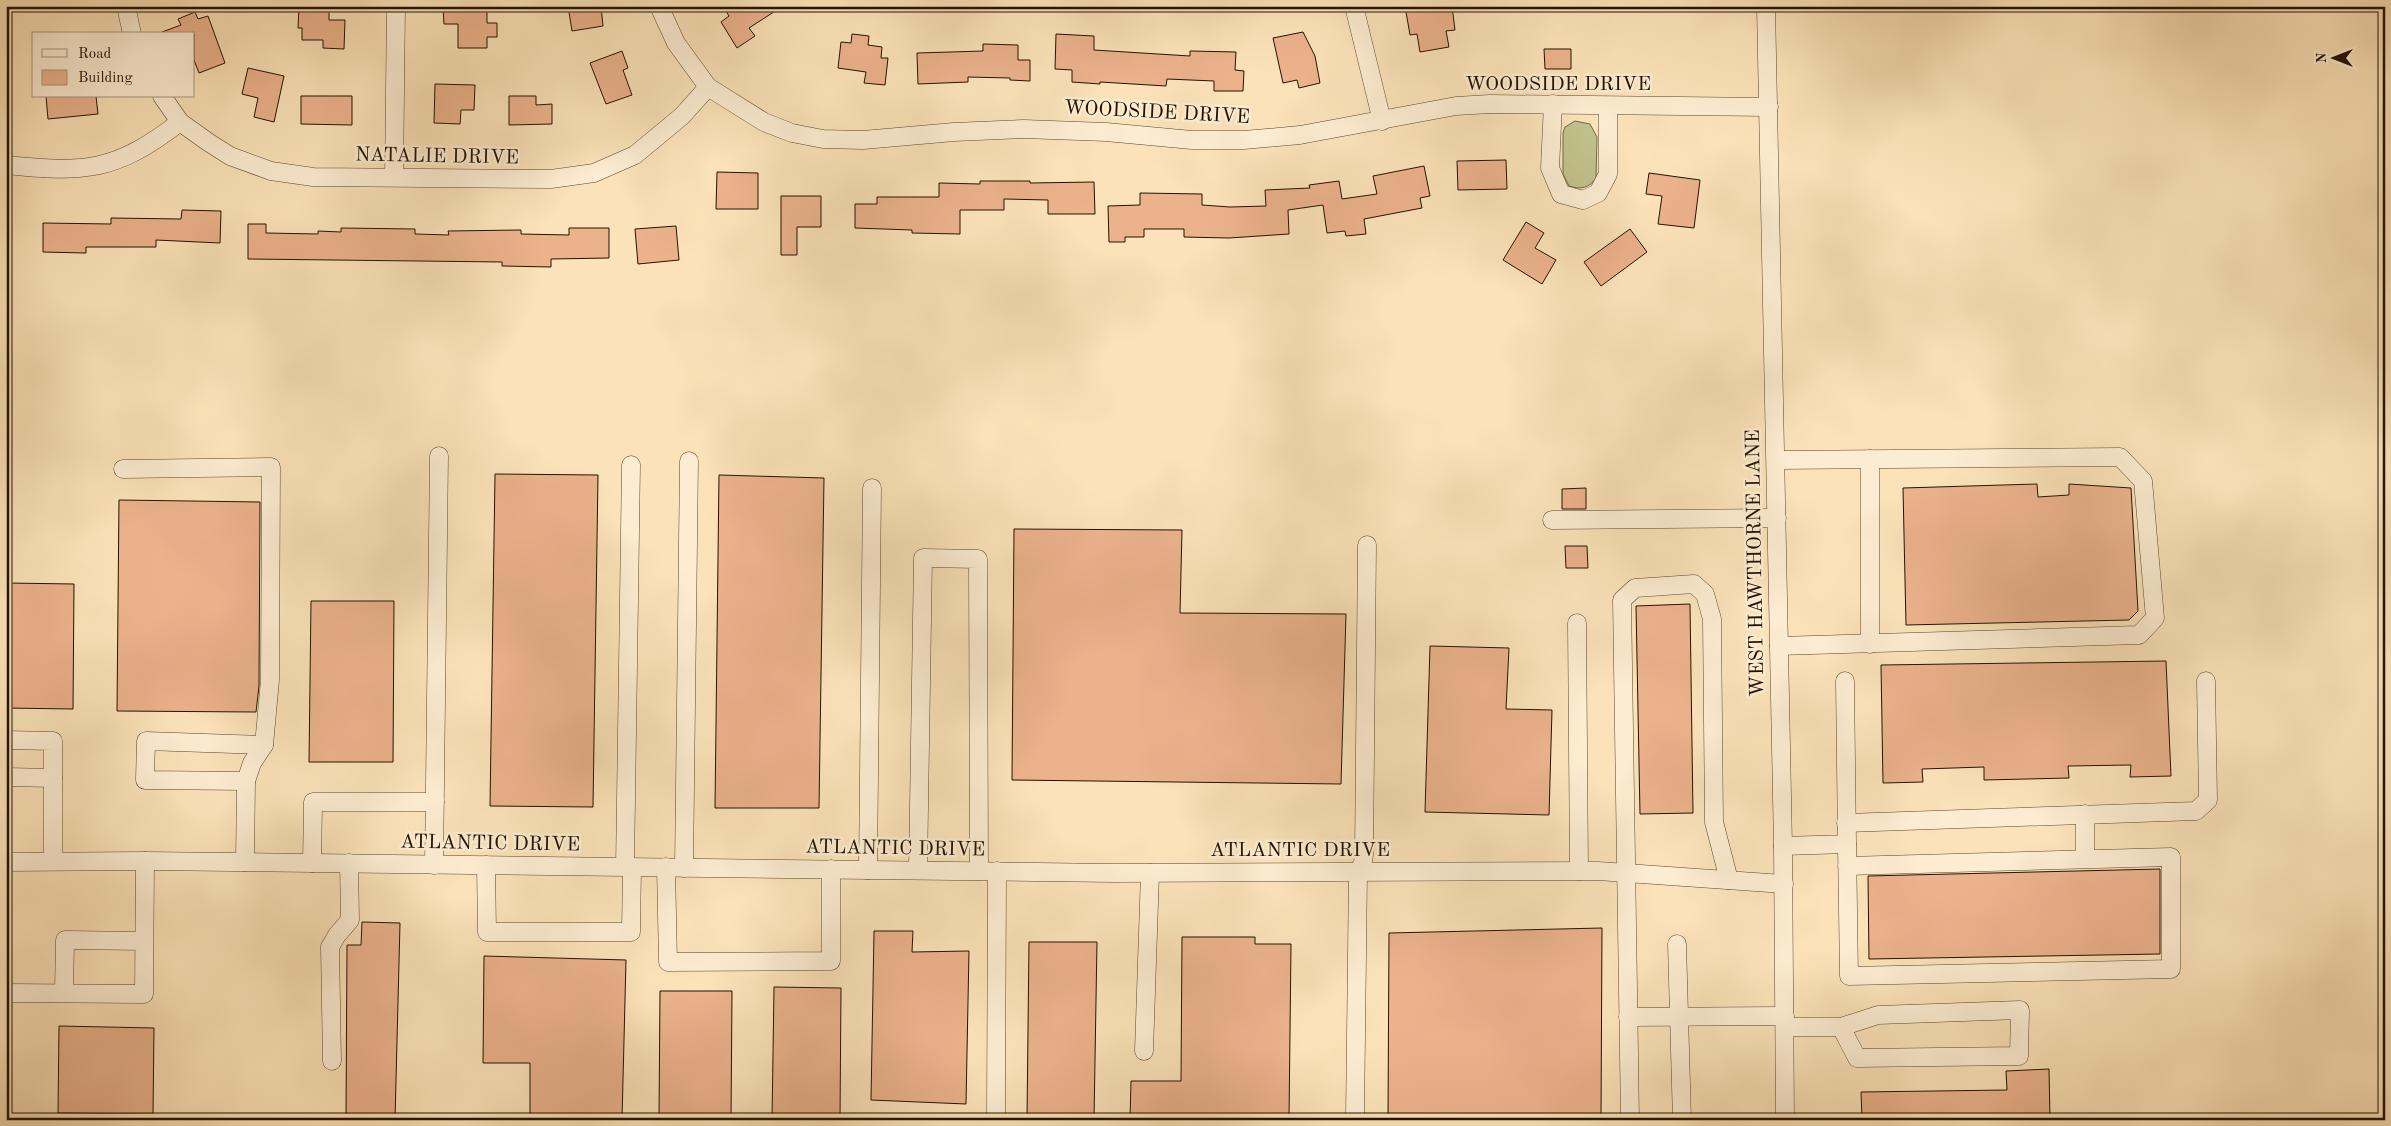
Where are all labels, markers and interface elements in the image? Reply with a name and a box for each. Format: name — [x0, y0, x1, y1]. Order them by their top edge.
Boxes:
legend — [32, 32, 195, 98]
north arrow — [2308, 32, 2358, 82]
text: Road — [78, 47, 112, 62]
text: N — [2315, 52, 2329, 63]
text: Building — [78, 71, 133, 86]
street label: WOODSIDE DRIVE — [1465, 75, 1651, 95]
street label: WOODSIDE DRIVE — [1064, 98, 1250, 128]
street label: NATALIE DRIVE — [355, 146, 519, 168]
street label: WEST HAWTHORNE LANE — [1744, 429, 1768, 697]
street label: ATLANTIC DRIVE — [400, 832, 580, 856]
street label: ATLANTIC DRIVE — [805, 837, 985, 861]
street label: ATLANTIC DRIVE — [1210, 841, 1390, 861]

